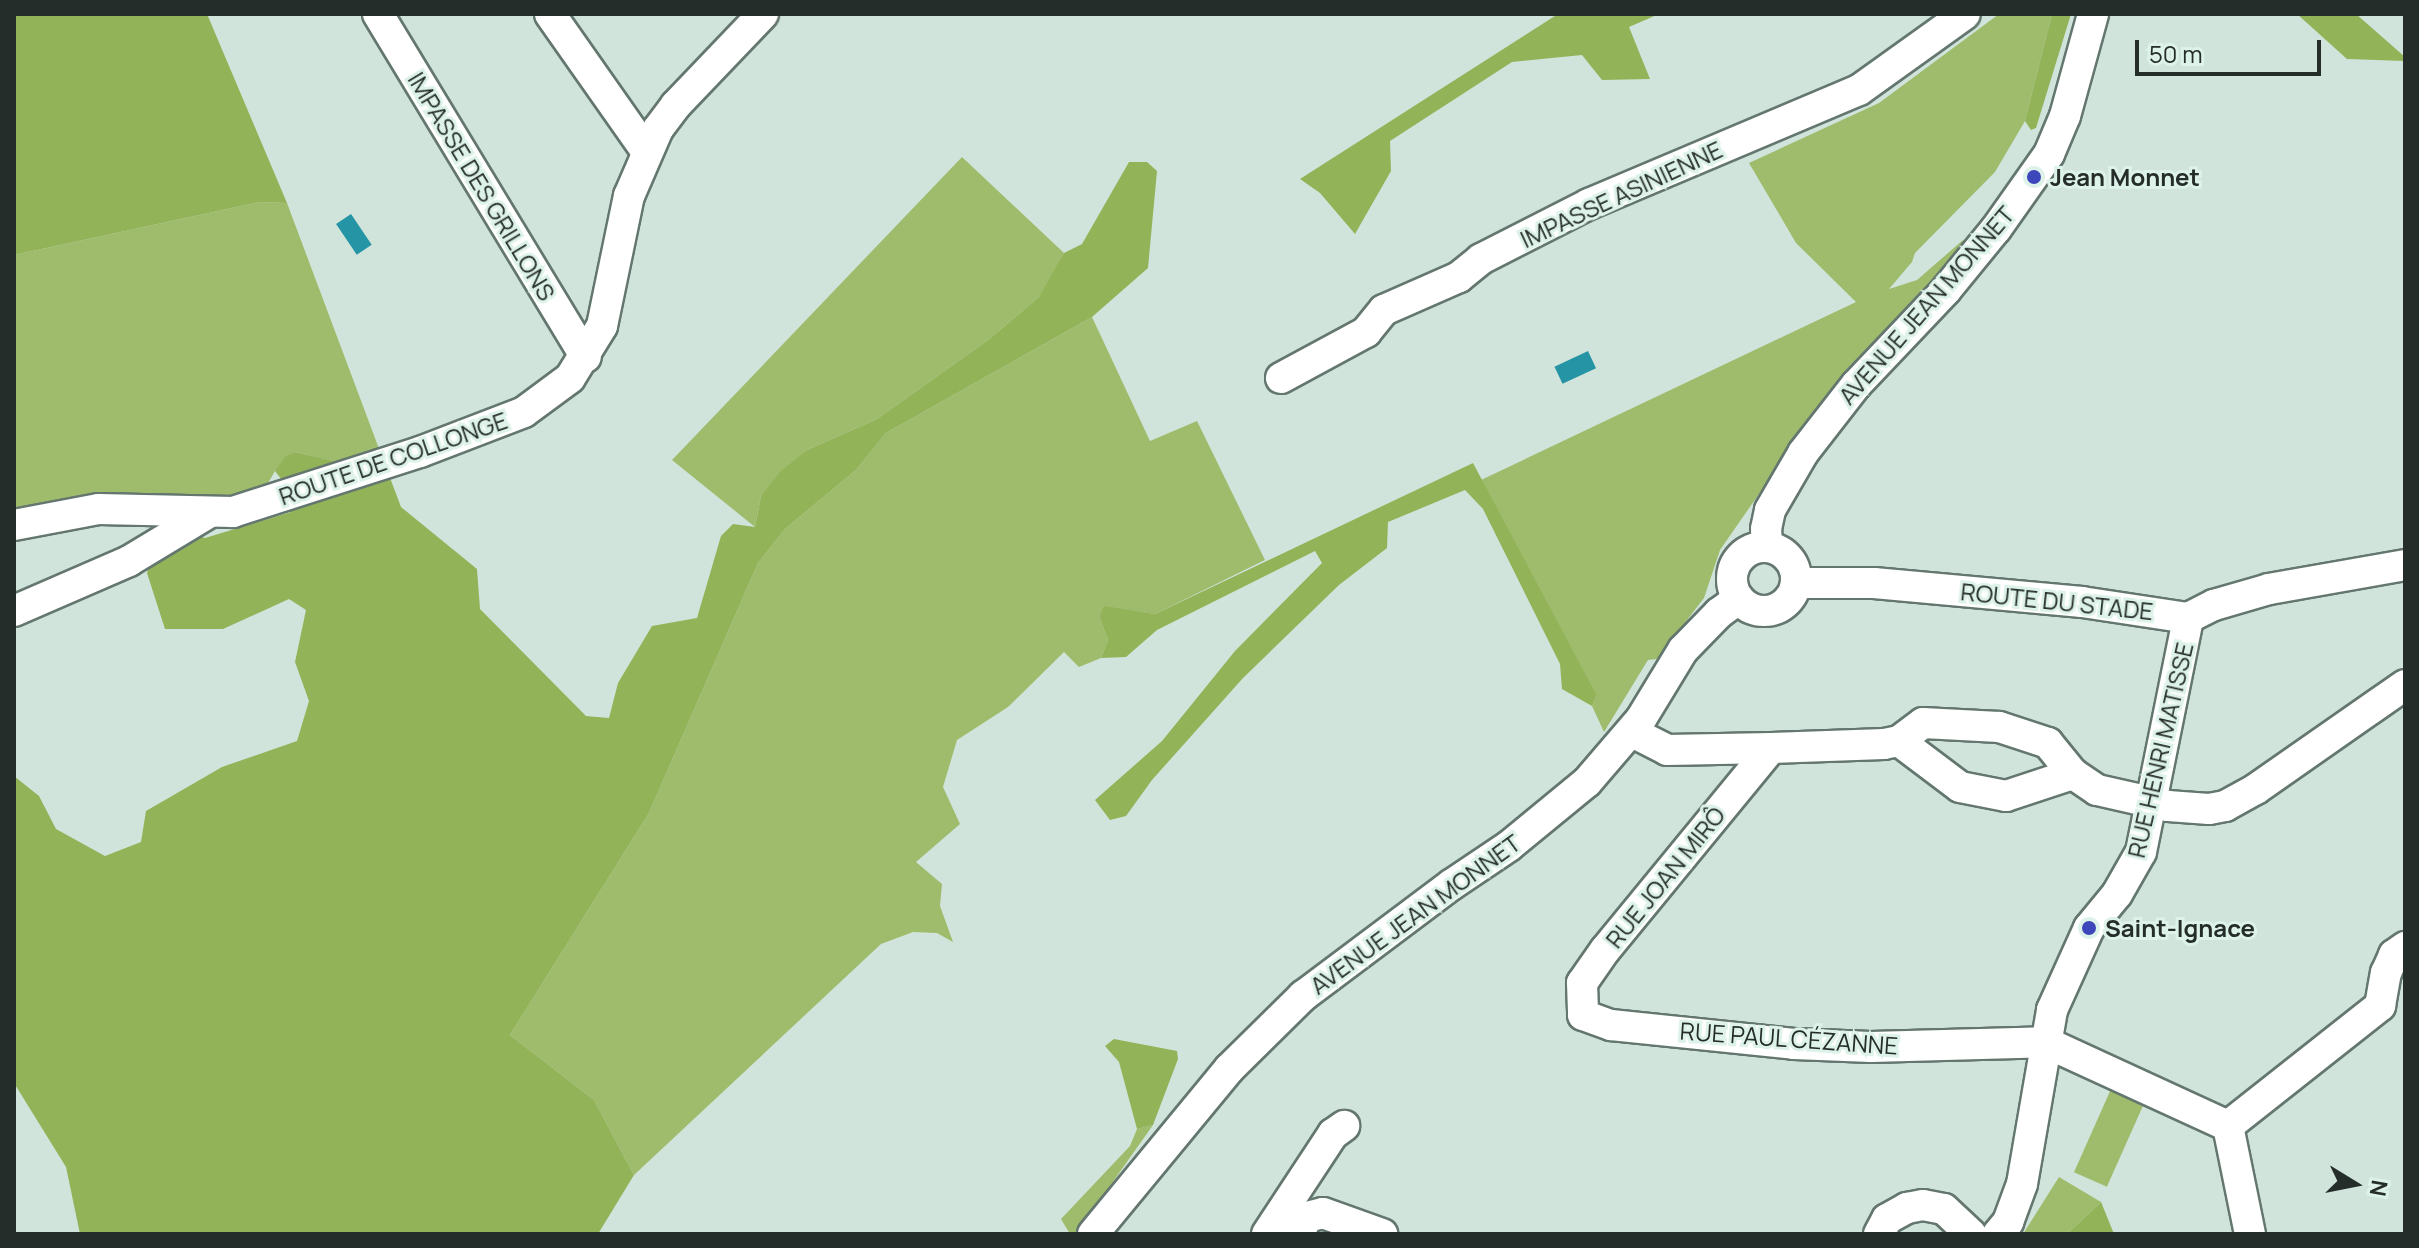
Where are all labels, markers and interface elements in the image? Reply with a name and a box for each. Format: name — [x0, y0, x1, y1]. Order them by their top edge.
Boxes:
scale bar — [2139, 24, 2325, 74]
text: 50 m — [2149, 37, 2203, 70]
street label: IMPASSE DES GRILLONS — [402, 67, 562, 305]
street label: IMPASSE ASINIENNE — [1515, 135, 1727, 253]
place label: Jean Monnet — [2050, 163, 2200, 191]
marker: Jean Monnet — [2025, 168, 2043, 186]
street label: AVENUE JEAN MONNET — [1832, 200, 2020, 410]
street label: ROUTE DE COLLONGE — [275, 405, 511, 511]
street label: ROUTE DU STADE — [1959, 577, 2155, 625]
street label: RUE HENRI MATISSE — [2121, 640, 2199, 860]
street label: RUE JOAN MIRÔ — [1599, 801, 1731, 953]
street label: AVENUE JEAN MONNET — [1304, 828, 1526, 1000]
place label: Saint-Ignace — [2105, 914, 2255, 942]
marker: Saint-Ignace — [2080, 919, 2098, 937]
street label: RUE PAUL CÉZANNE — [1678, 1016, 1900, 1060]
north arrow — [2315, 1144, 2395, 1224]
text: N — [2362, 1178, 2395, 1199]

